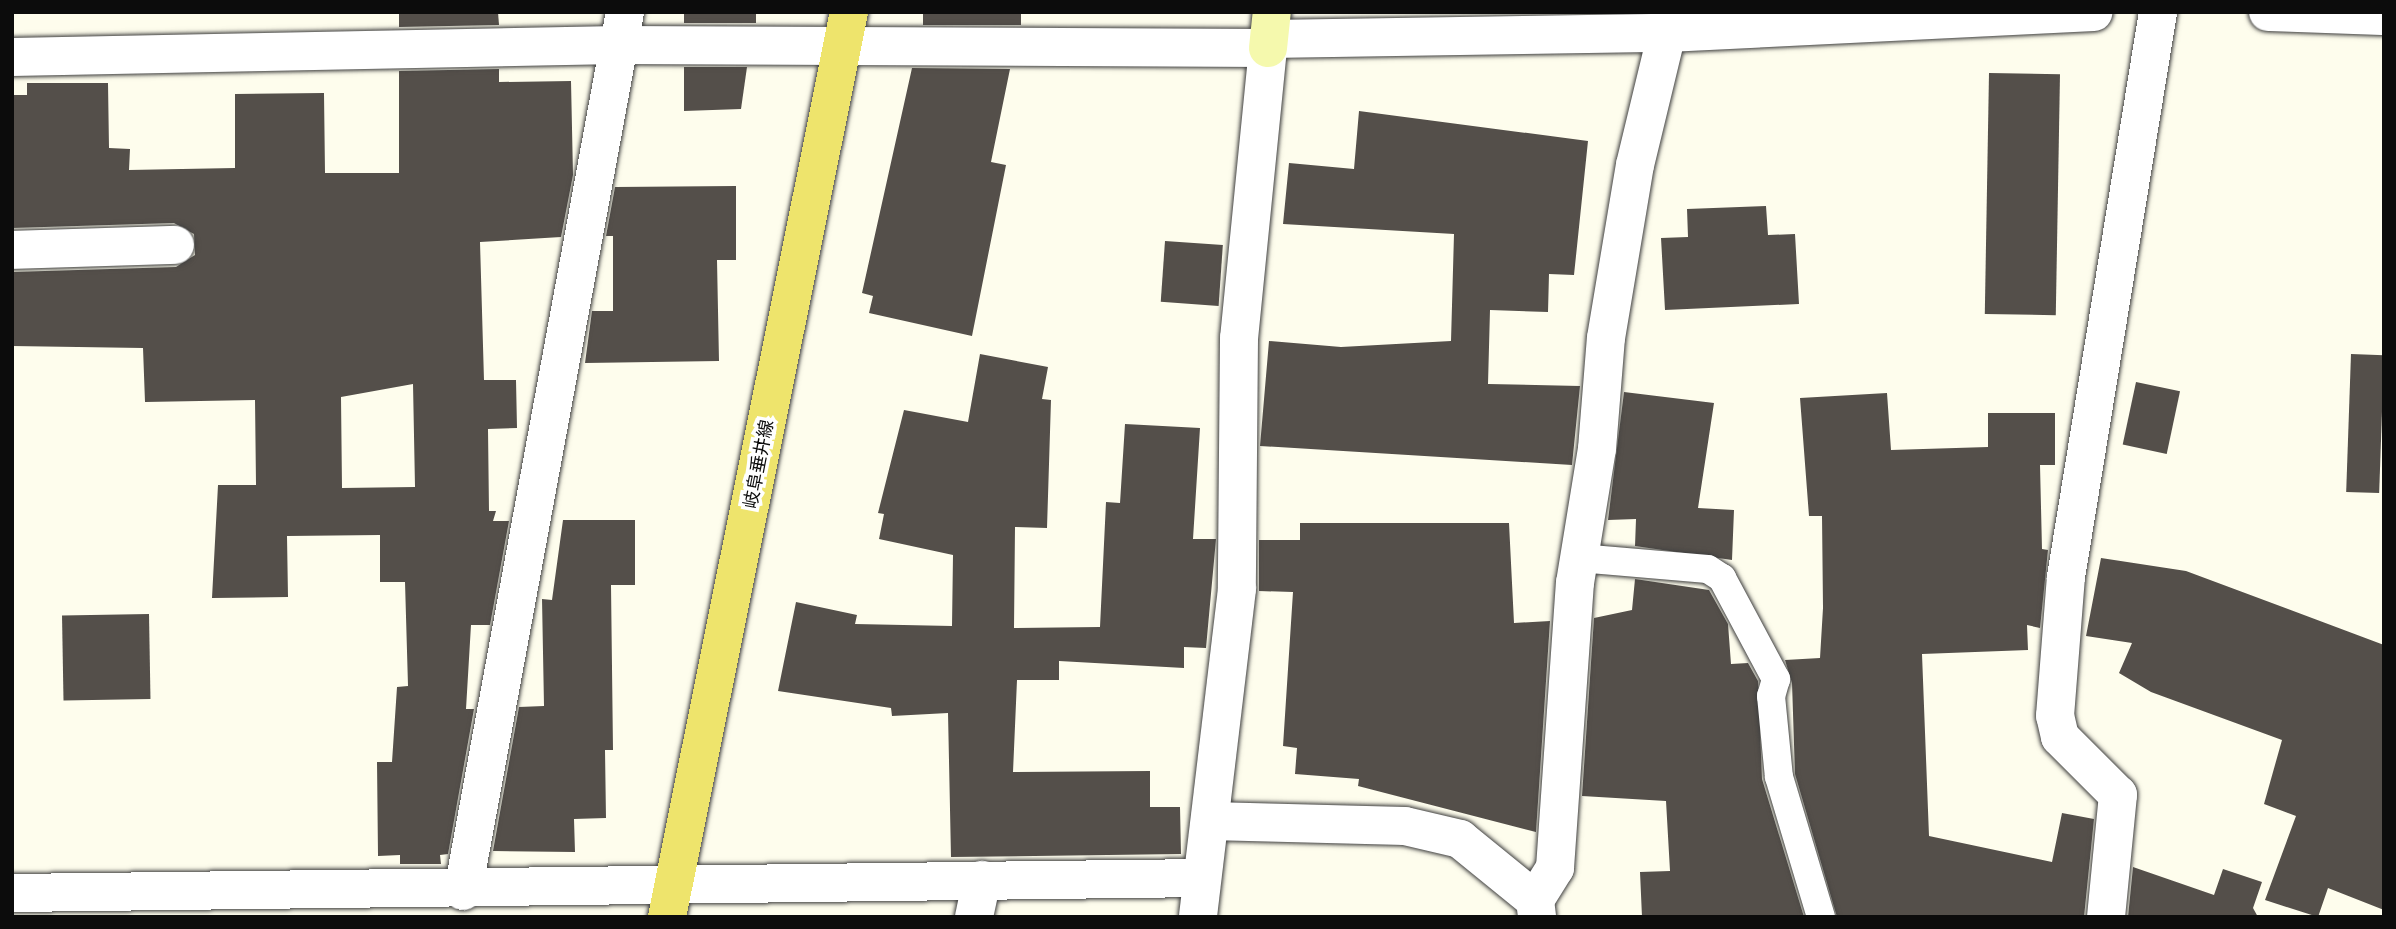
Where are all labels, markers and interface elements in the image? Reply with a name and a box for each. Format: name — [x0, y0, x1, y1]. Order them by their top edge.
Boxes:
street label: 岐阜垂井線 — [739, 418, 777, 510]

